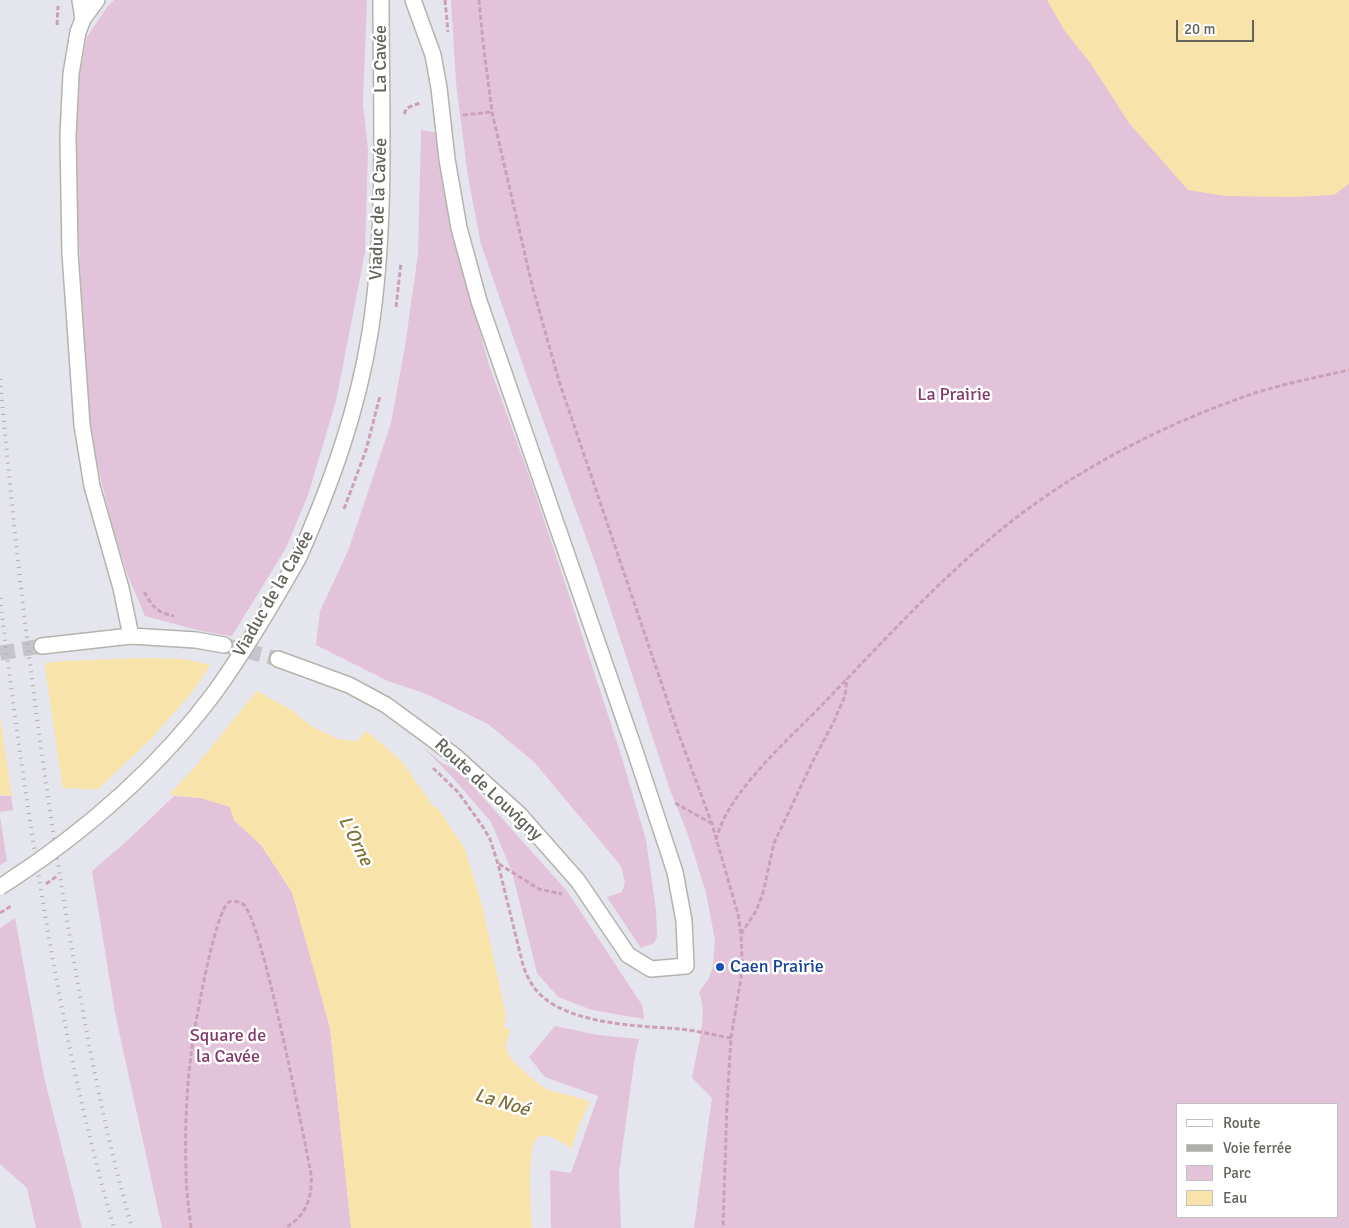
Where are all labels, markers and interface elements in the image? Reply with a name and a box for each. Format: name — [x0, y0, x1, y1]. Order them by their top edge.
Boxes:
scale bar — [1179, 10, 1256, 42]
text: 20 m — [1184, 20, 1215, 38]
street label: La Cavée — [370, 25, 392, 93]
street label: Viaduc de la Cavée — [366, 137, 392, 281]
park label: La Prairie — [917, 384, 991, 406]
street label: Viaduc de la Cavée — [229, 527, 319, 661]
street label: Route de Louvigny — [430, 734, 546, 846]
water label: L'Orne — [333, 812, 377, 870]
place label: Caen Prairie — [730, 956, 824, 978]
marker: Caen Prairie — [714, 961, 726, 973]
park label: Square de la Cavée — [190, 1025, 266, 1068]
water label: La Noé — [472, 1084, 532, 1122]
legend — [1176, 1103, 1339, 1218]
text: Route — [1223, 1114, 1260, 1132]
text: Voie ferrée — [1223, 1139, 1292, 1157]
text: Parc — [1223, 1164, 1251, 1182]
text: Eau — [1223, 1189, 1247, 1207]

